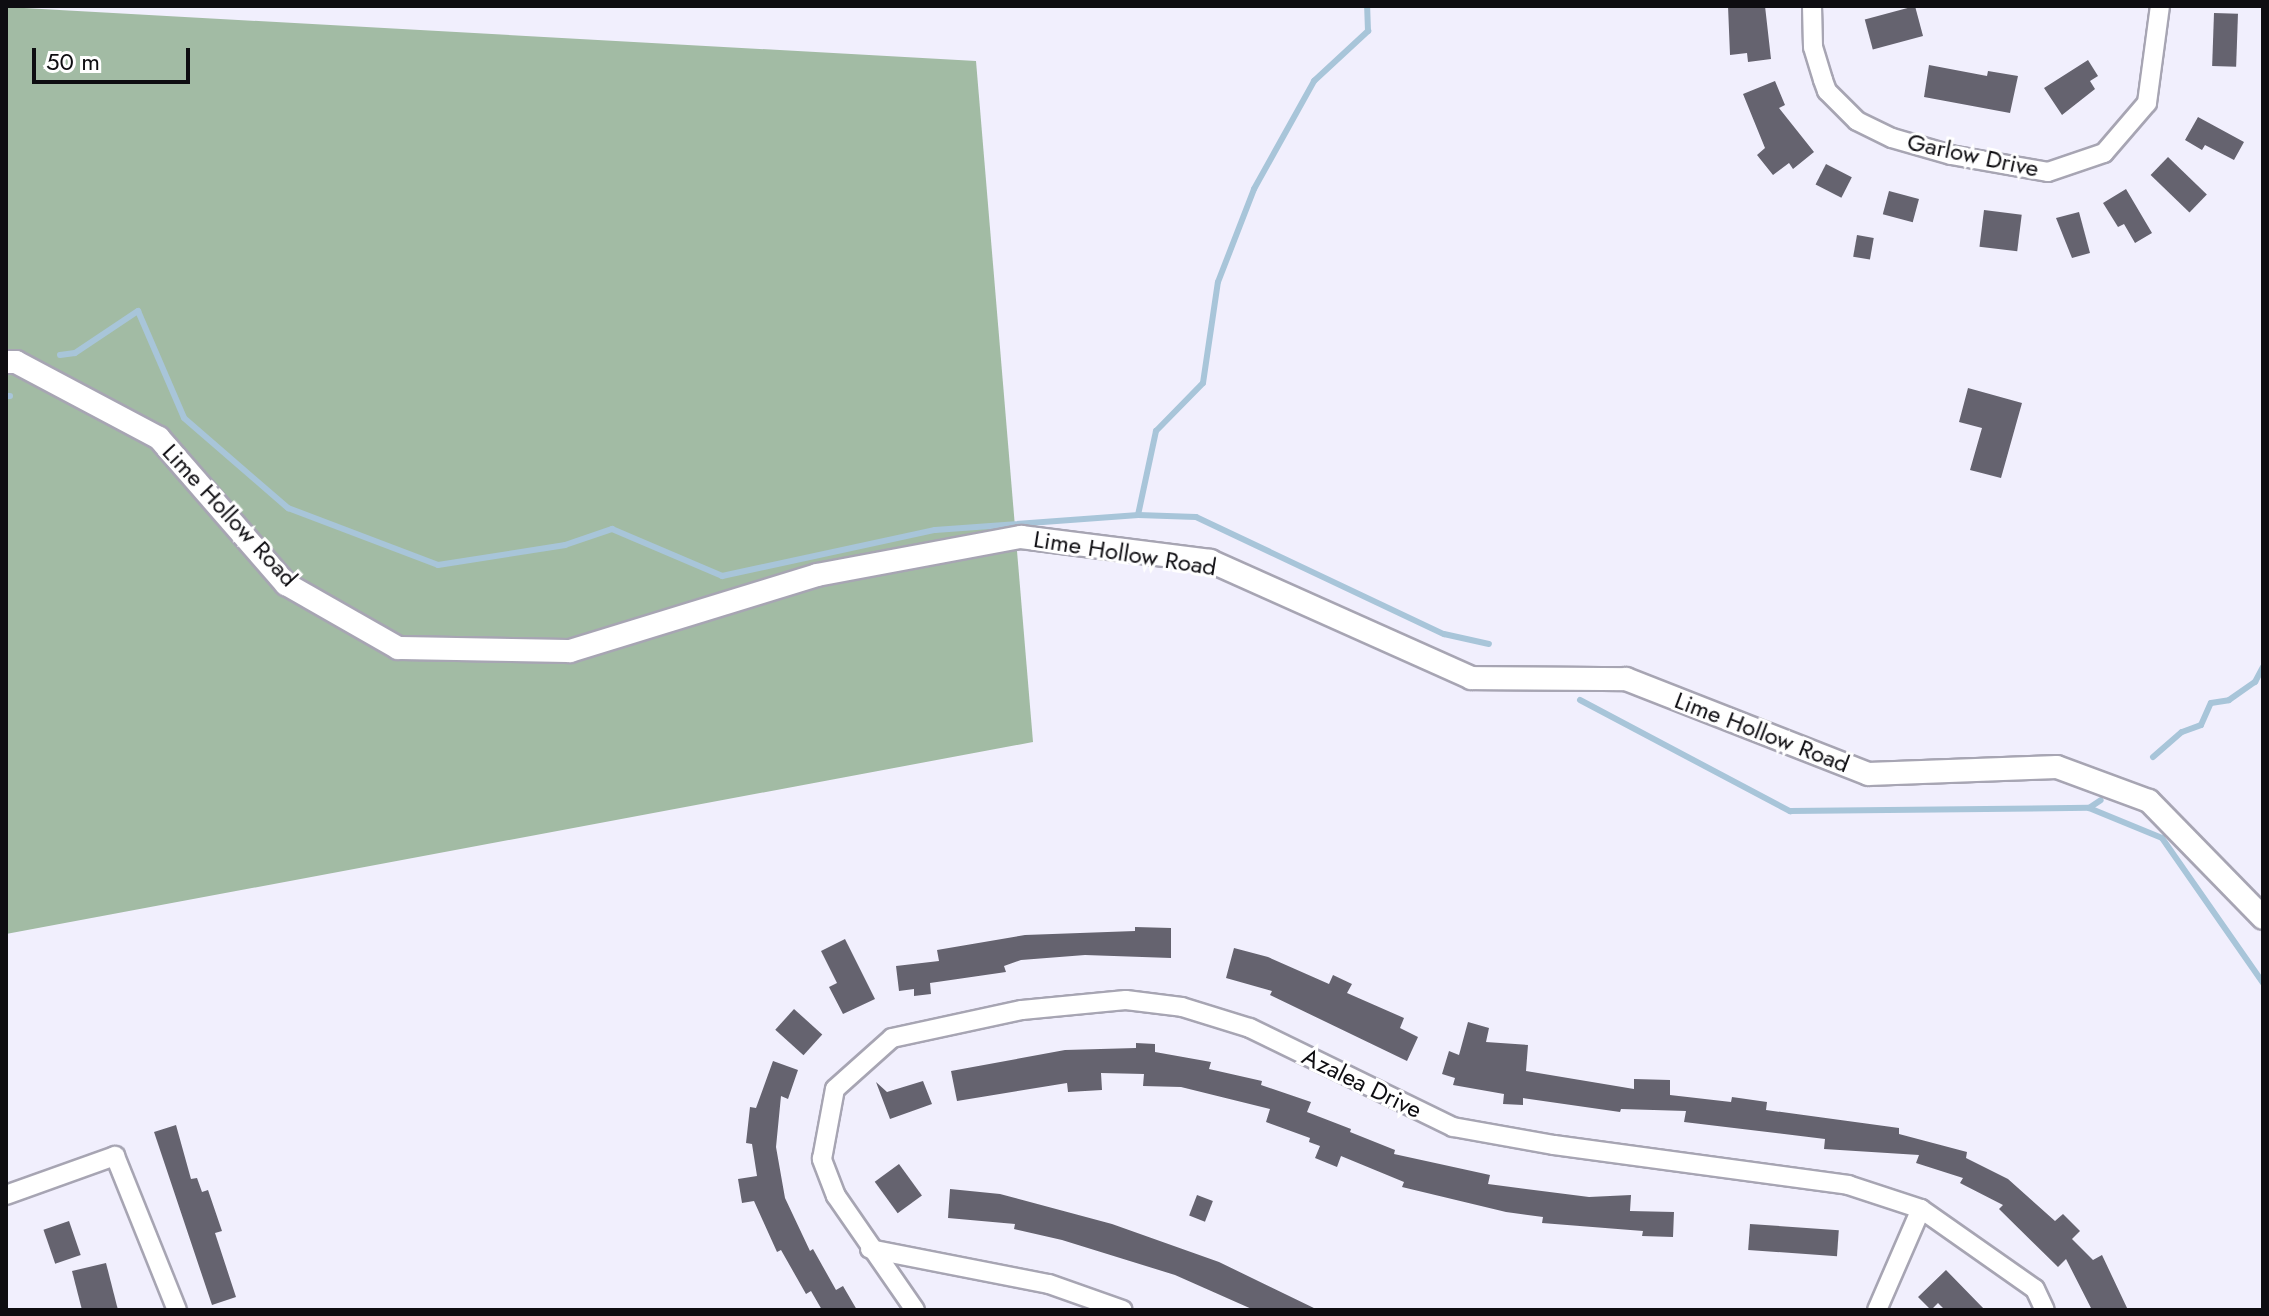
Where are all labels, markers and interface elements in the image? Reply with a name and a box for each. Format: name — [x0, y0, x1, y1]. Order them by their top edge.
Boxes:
scale bar — [36, 32, 194, 82]
text: 50 m — [46, 44, 100, 79]
street label: Garlow Drive — [1905, 127, 2041, 183]
street label: Lime Hollow Road — [157, 438, 303, 592]
street label: Lime Hollow Road — [1032, 524, 1218, 582]
street label: Lime Hollow Road — [1671, 685, 1853, 779]
street label: Azalea Drive — [1297, 1042, 1427, 1124]

